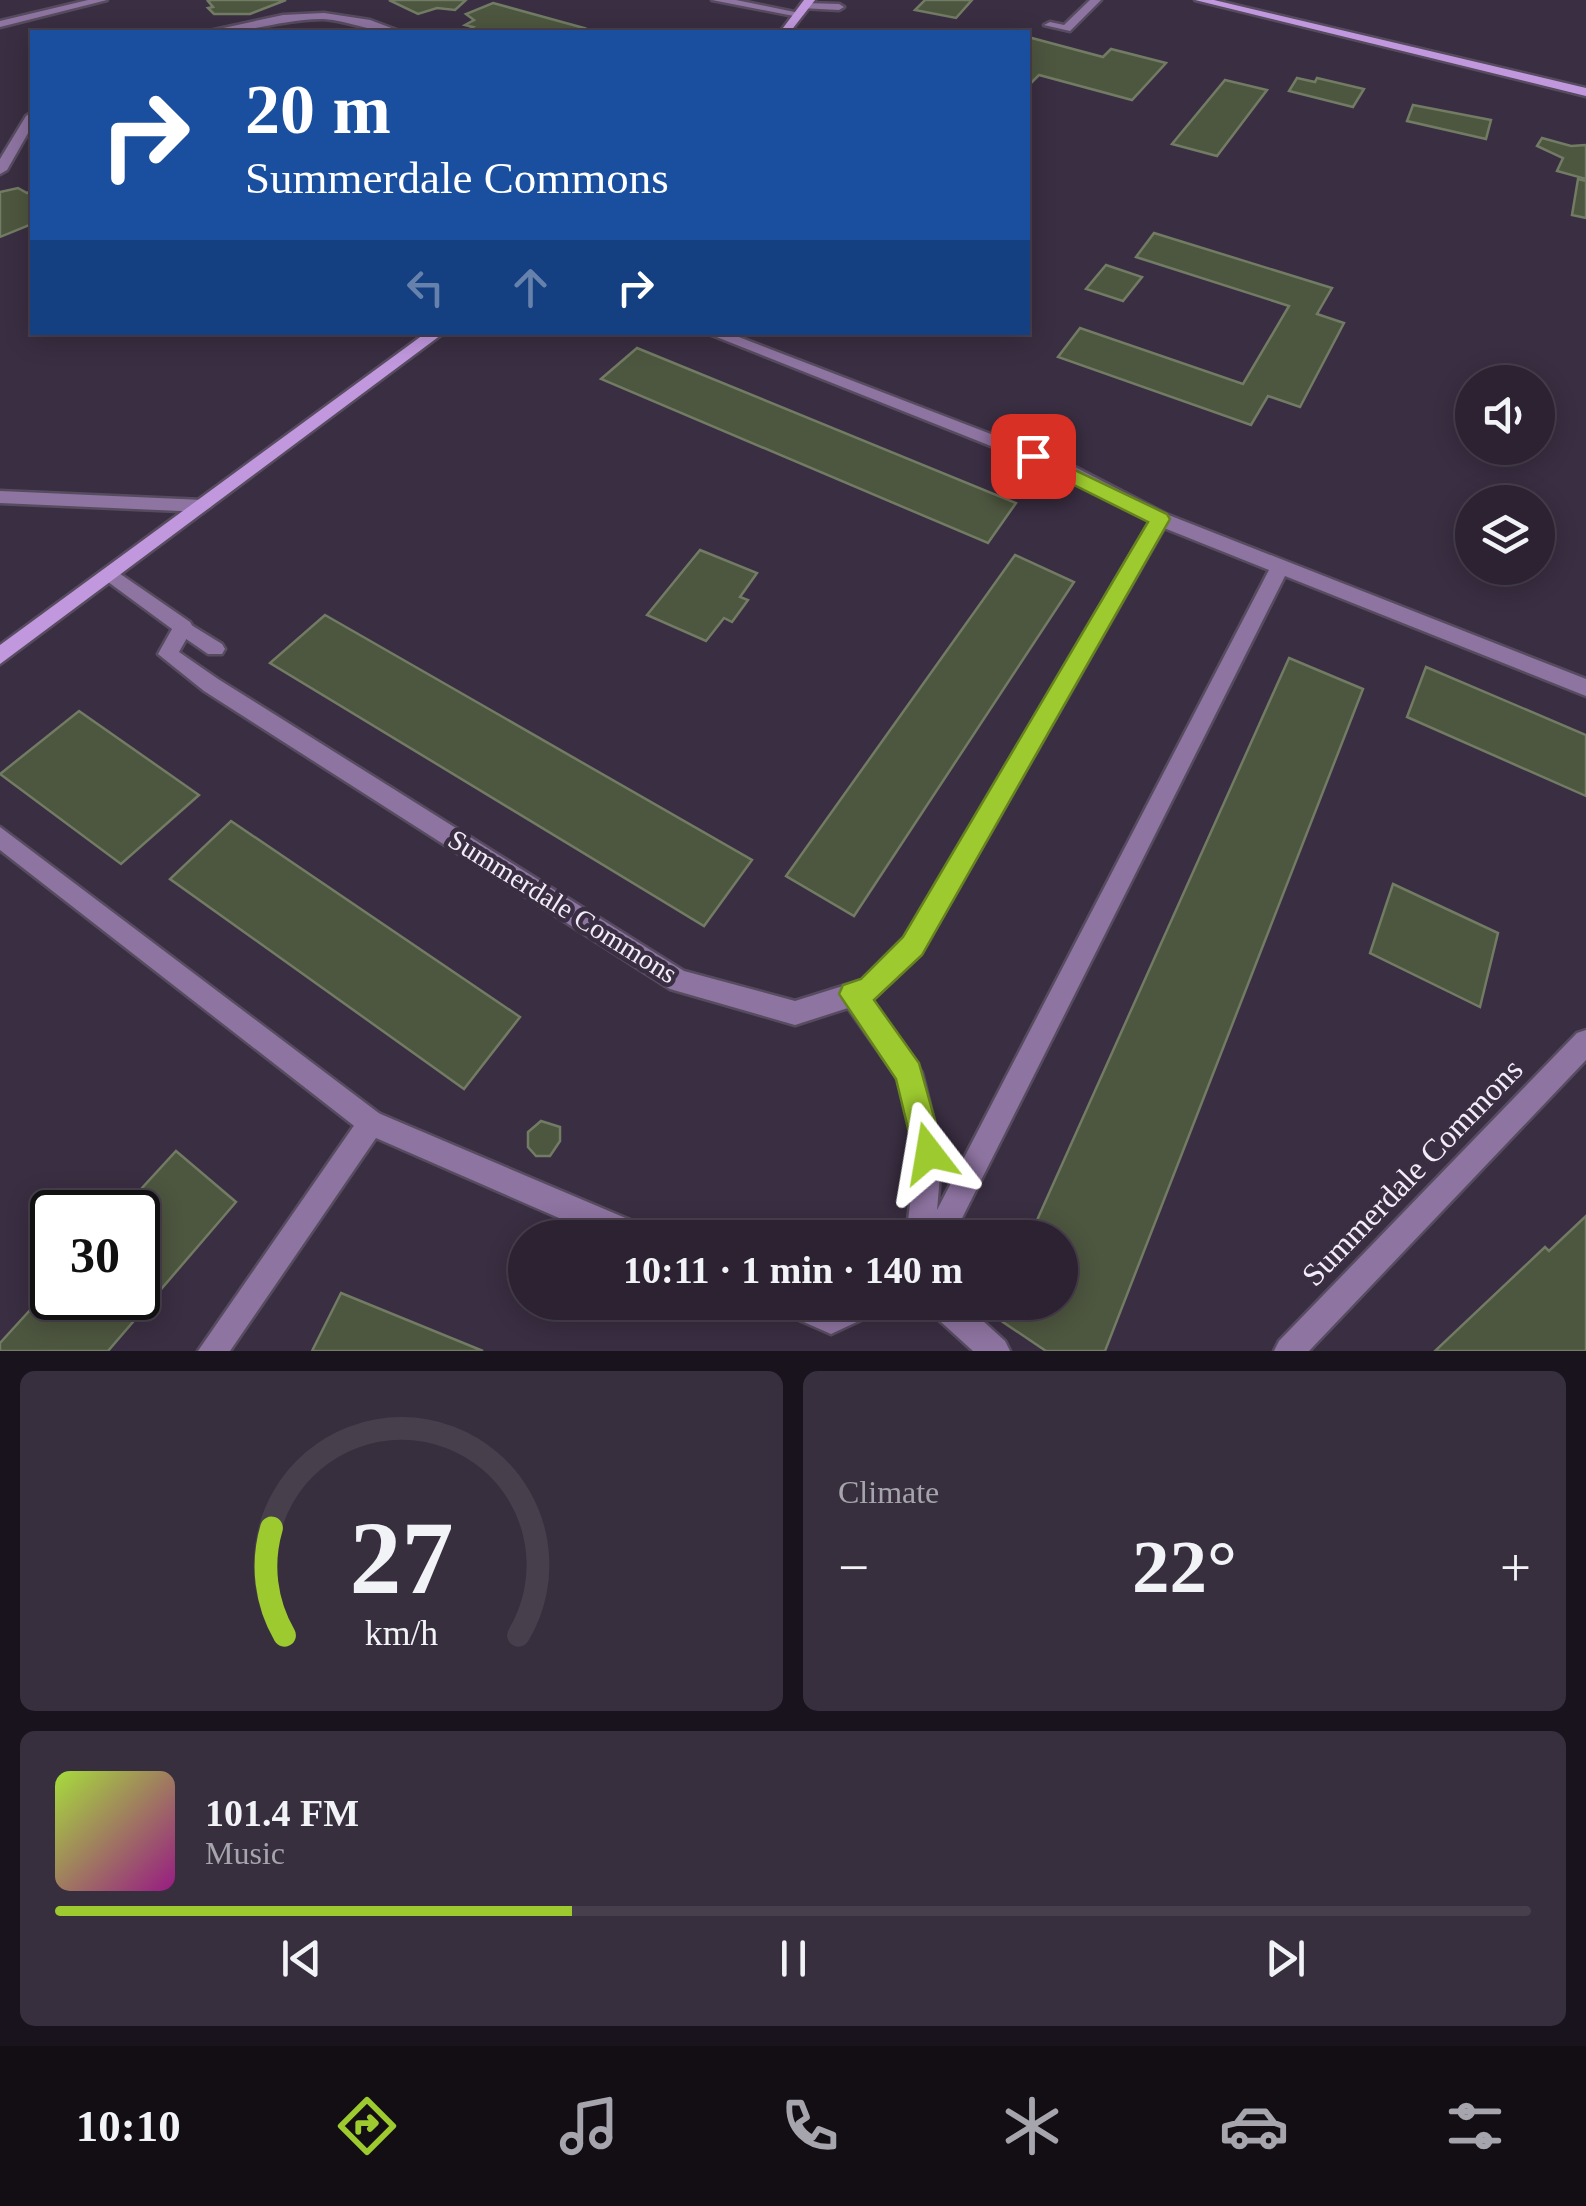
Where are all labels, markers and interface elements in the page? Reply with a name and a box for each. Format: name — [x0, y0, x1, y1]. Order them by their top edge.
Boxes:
icon: right — [80, 70, 210, 200]
text: 20 m — [245, 71, 391, 148]
text: Summerdale Commons — [245, 153, 669, 203]
icon: left — [398, 260, 453, 315]
icon: ahead — [503, 260, 558, 315]
icon: right — [608, 260, 663, 315]
map controls — [1455, 365, 1555, 585]
button: sound — [1455, 365, 1555, 465]
pin — [991, 414, 1076, 499]
icon: arrive — [1006, 429, 1061, 484]
button: layers — [1455, 485, 1555, 585]
street label: Summerdale Commons — [443, 823, 683, 989]
street label: Summerdale Commons — [1294, 1051, 1530, 1293]
position arrow — [877, 1101, 981, 1205]
speed limit sign: 30 — [30, 1190, 160, 1320]
text: 10:11 · 1 min · 140 m — [623, 1249, 963, 1291]
text: Climate — [838, 1474, 939, 1510]
text: 27 — [350, 1500, 454, 1615]
text: 22° — [1132, 1525, 1237, 1608]
text: − — [838, 1537, 869, 1598]
text: + — [1500, 1537, 1531, 1598]
text: km/h — [365, 1613, 438, 1653]
text: 101.4 FM — [205, 1792, 359, 1834]
text: Music — [205, 1835, 285, 1871]
icon: previous — [274, 1931, 329, 1986]
icon: pause — [766, 1931, 821, 1986]
icon: next — [1258, 1931, 1313, 1986]
icon: directions — [332, 2091, 402, 2161]
icon: music — [554, 2091, 624, 2161]
icon: phone — [775, 2091, 845, 2161]
icon: climate — [997, 2091, 1067, 2161]
icon: car — [1219, 2091, 1289, 2161]
icon: filters — [1440, 2091, 1510, 2161]
text: 10:10 — [76, 2101, 181, 2151]

